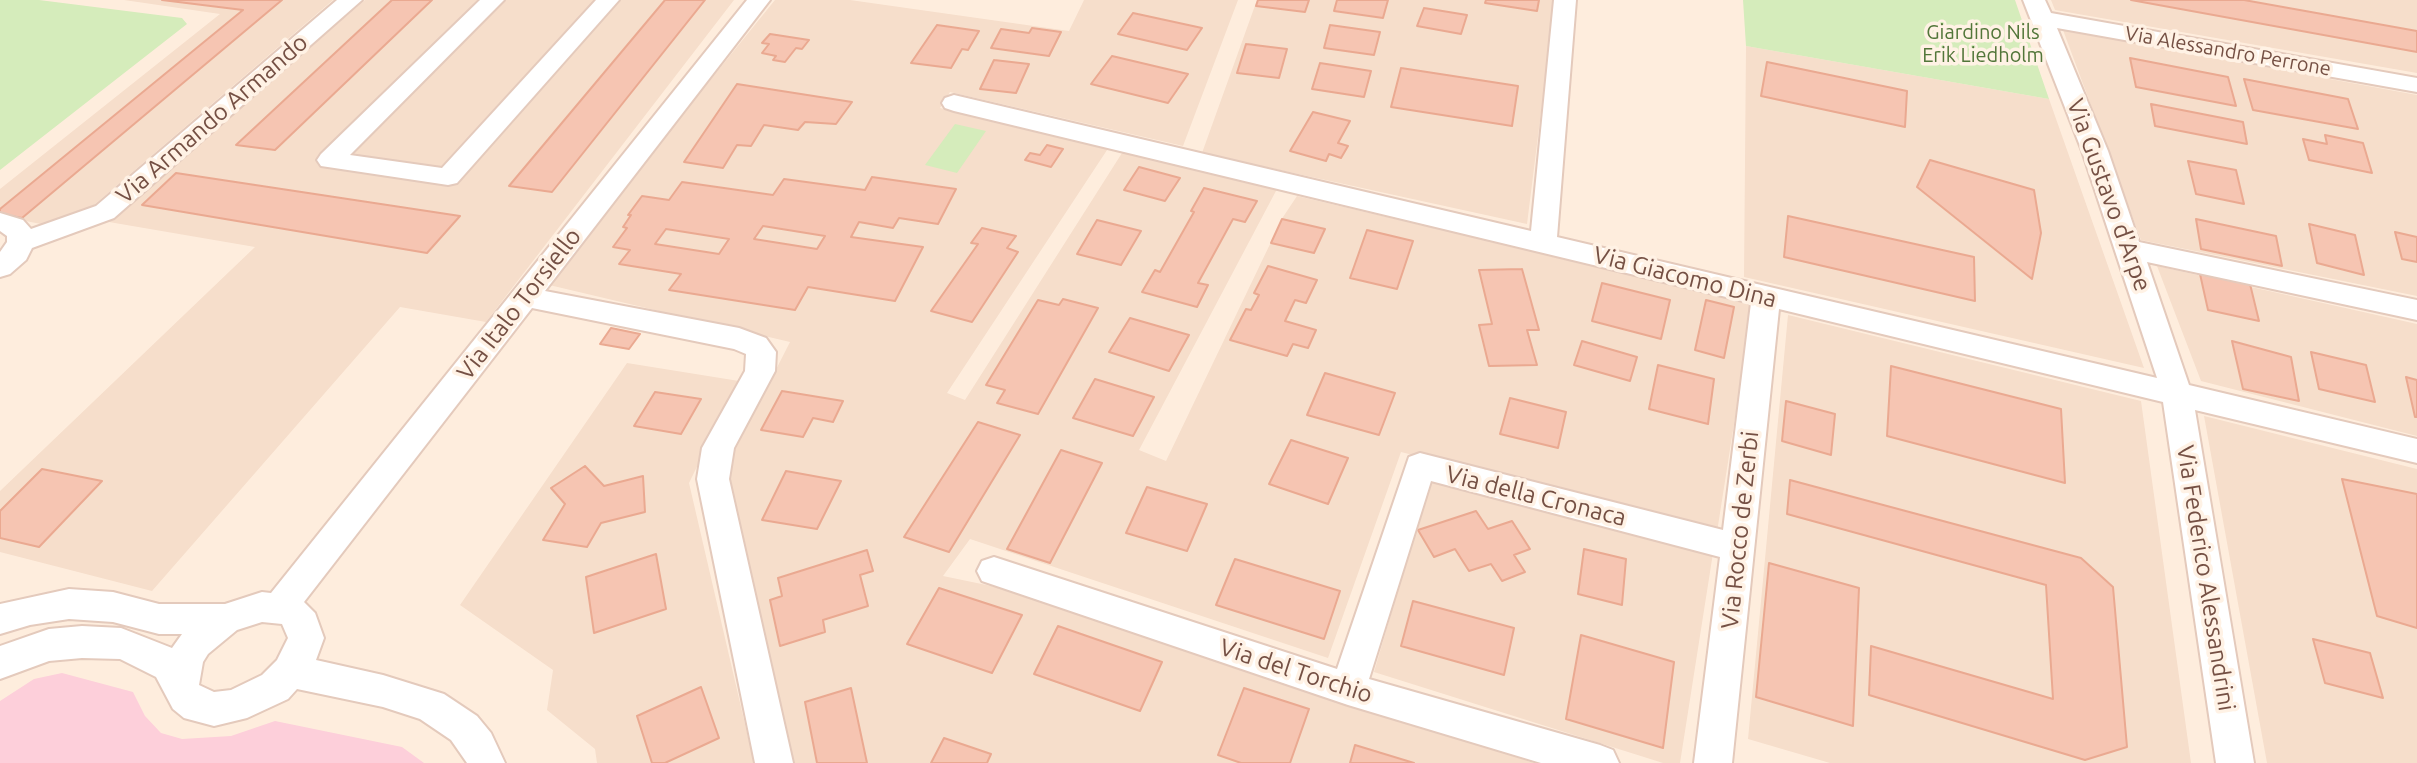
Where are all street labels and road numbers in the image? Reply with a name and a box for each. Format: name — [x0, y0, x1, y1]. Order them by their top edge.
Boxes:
street label: Via Alessandro Perrone — [2123, 21, 2333, 81]
street label: Via Armando Armando — [110, 28, 314, 210]
street label: Via Gustavo d'Arpe — [2061, 95, 2157, 295]
street label: Via Italo Torsiello — [451, 222, 587, 386]
street label: Via Giacomo Dina — [1590, 240, 1780, 314]
street label: Via Rocco de Zerbi — [1715, 430, 1765, 630]
street label: Via Federico Alessandrini — [2171, 443, 2241, 713]
street label: Via della Cronaca — [1443, 460, 1629, 532]
street label: Via del Torchio — [1216, 633, 1376, 709]

